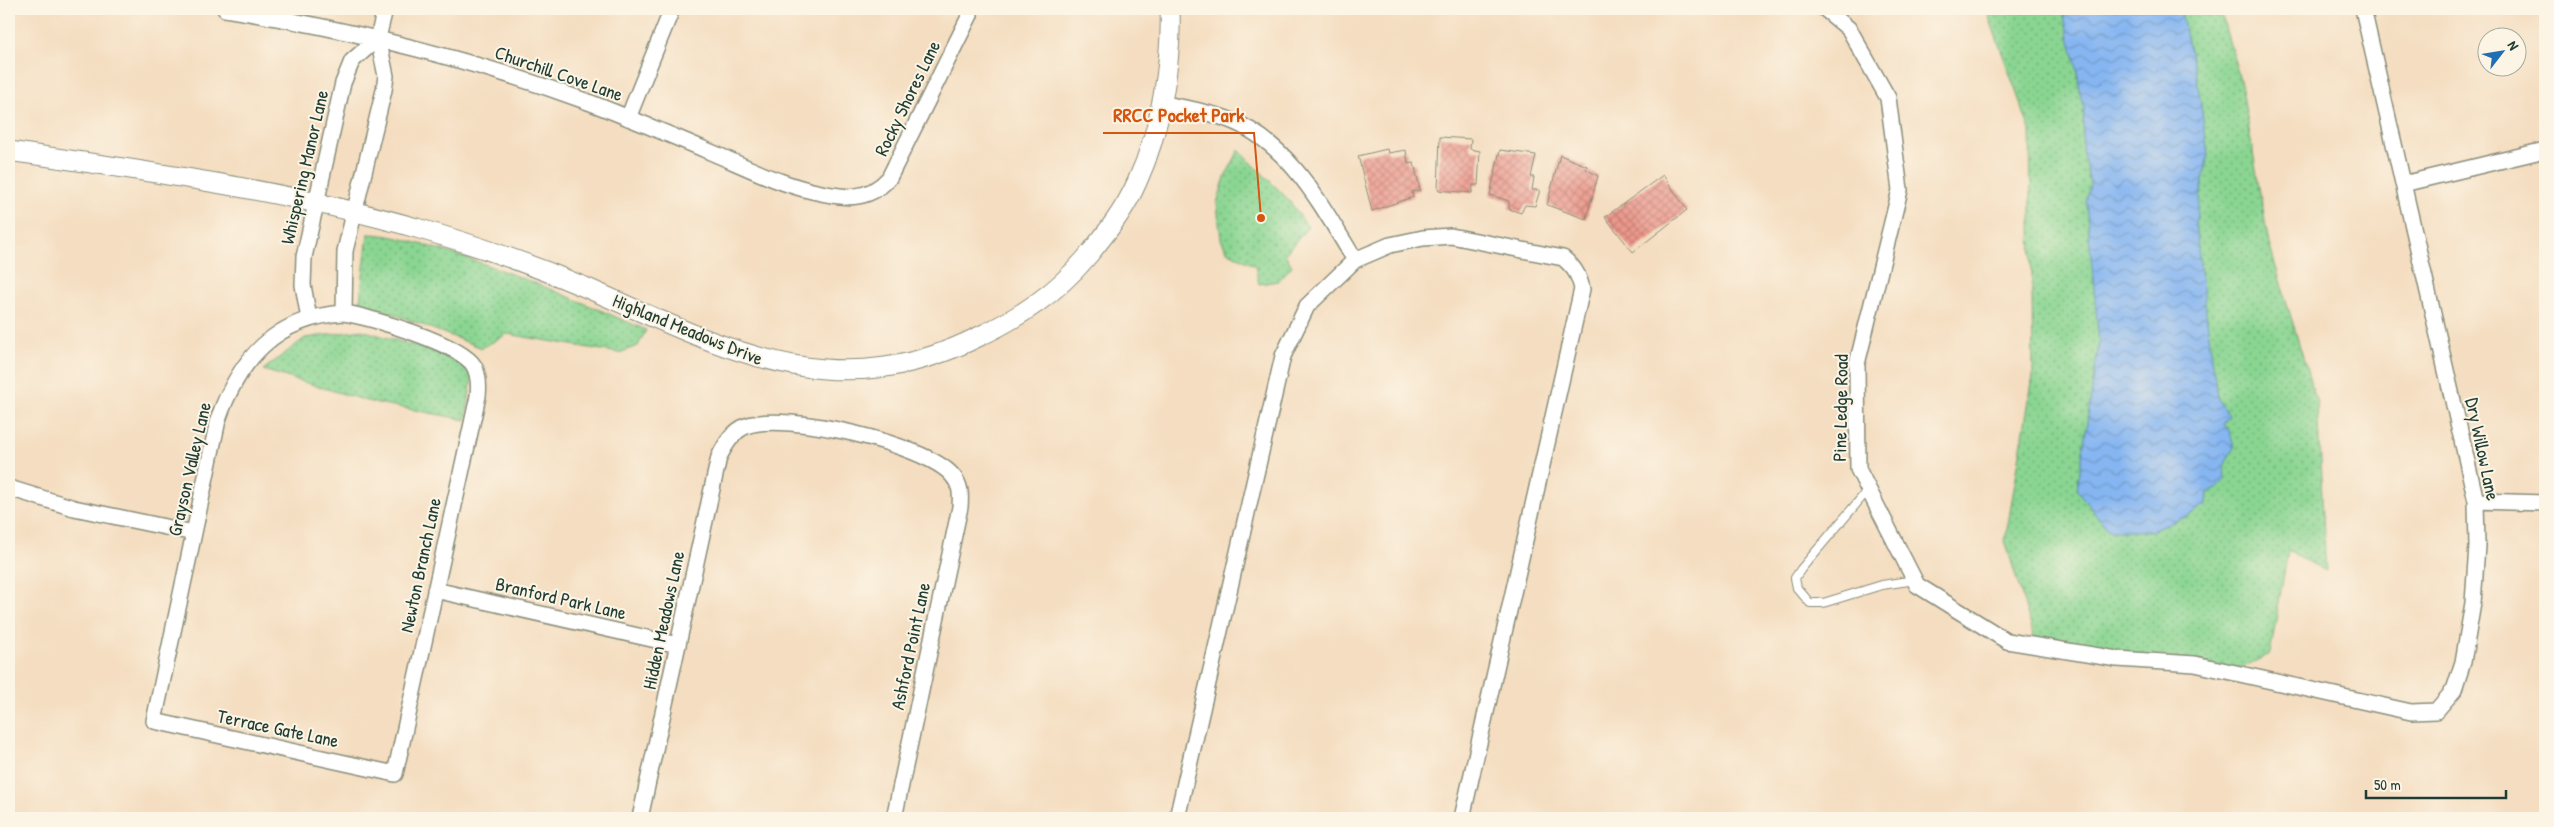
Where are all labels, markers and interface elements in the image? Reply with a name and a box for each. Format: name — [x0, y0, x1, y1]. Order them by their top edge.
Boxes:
north arrow — [2476, 28, 2526, 78]
street label: Rocky Shores Lane — [868, 35, 946, 160]
text: N — [2504, 37, 2524, 54]
street label: Churchill Cove Lane — [492, 39, 627, 107]
street label: Whispering Manor Lane — [274, 87, 334, 247]
callout: RRCC Pocket Park — [1103, 98, 1254, 133]
text: RRCC Pocket Park — [1113, 101, 1245, 128]
street label: Highland Meadows Drive — [609, 287, 767, 371]
street label: Pine Ledge Road — [1826, 353, 1854, 462]
street label: Dry Willow Lane — [2459, 395, 2507, 503]
street label: Grayson Valley Lane — [161, 399, 217, 539]
street label: Newton Branch Lane — [393, 495, 447, 635]
street label: Hidden Meadows Lane — [636, 548, 690, 692]
street label: Branford Park Lane — [493, 570, 629, 626]
street label: Ashford Point Lane — [884, 580, 936, 712]
street label: Terrace Gate Lane — [215, 702, 342, 754]
scale bar — [2366, 767, 2506, 799]
text: 50 m — [2374, 774, 2401, 795]

